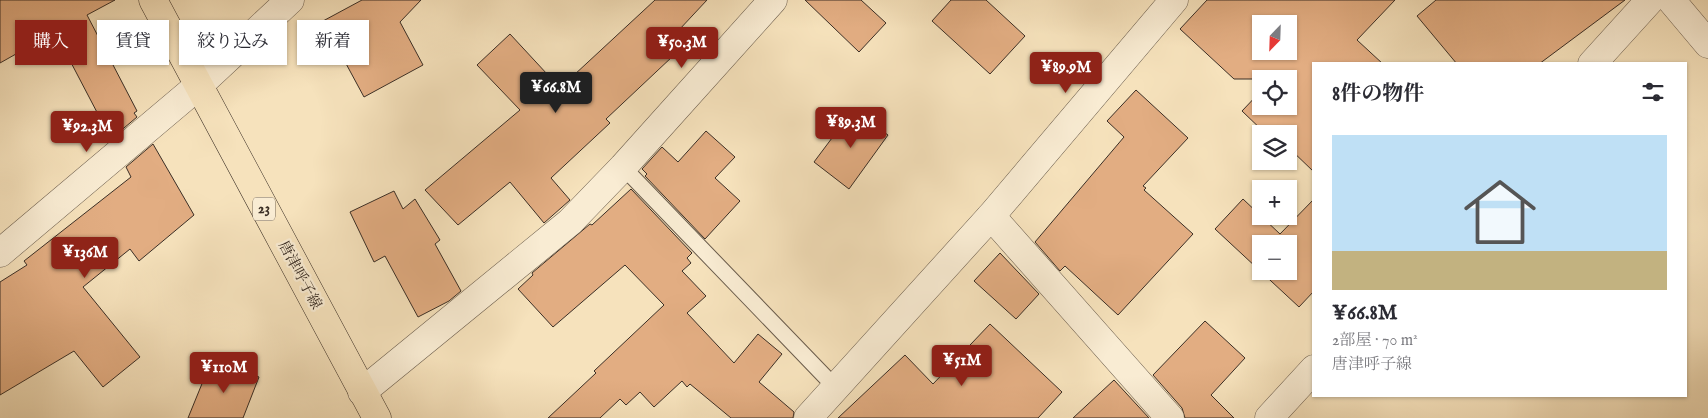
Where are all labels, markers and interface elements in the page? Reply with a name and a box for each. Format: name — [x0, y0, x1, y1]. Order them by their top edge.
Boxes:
north arrow — [1252, 15, 1298, 60]
map controls — [1252, 15, 1297, 280]
chip: 購入 — [15, 20, 87, 65]
chip: 賃貸 — [97, 20, 169, 65]
chip: 絞り込み — [179, 20, 287, 65]
chip: 新着 — [297, 20, 369, 65]
pin: ¥50.3M — [641, 27, 723, 69]
text: ¥50.3M — [657, 33, 707, 53]
pin: ¥89.9M — [1025, 52, 1107, 94]
text: ¥89.9M — [1041, 58, 1091, 78]
button: locate — [1252, 70, 1297, 115]
pin: ¥66.8M — [515, 72, 597, 114]
text: ¥66.8M — [531, 78, 581, 98]
icon: filters — [1639, 78, 1667, 106]
text: 8件の物件 — [1332, 81, 1424, 108]
pin: ¥89.3M — [810, 106, 892, 149]
pin: ¥92.3M — [46, 110, 128, 153]
text: ¥89.3M — [826, 113, 876, 133]
text: ¥92.3M — [62, 117, 112, 137]
button: layers — [1252, 125, 1297, 170]
icon: home — [1455, 167, 1545, 257]
button: + — [1252, 180, 1297, 225]
road number: 23 — [253, 198, 275, 220]
button: − — [1252, 235, 1297, 280]
pin: ¥136M — [50, 236, 120, 279]
street label: 唐津呼子線 — [274, 237, 326, 313]
text: ¥136M — [62, 243, 108, 263]
text: ¥66.8M — [1332, 300, 1398, 327]
text: 2部屋 · 70 m² — [1332, 331, 1418, 351]
pin: ¥51M — [932, 344, 992, 387]
text: ¥51M — [943, 351, 981, 371]
pin: ¥110M — [189, 352, 259, 394]
text: 唐津呼子線 — [1332, 355, 1412, 375]
text: ¥110M — [201, 358, 247, 378]

